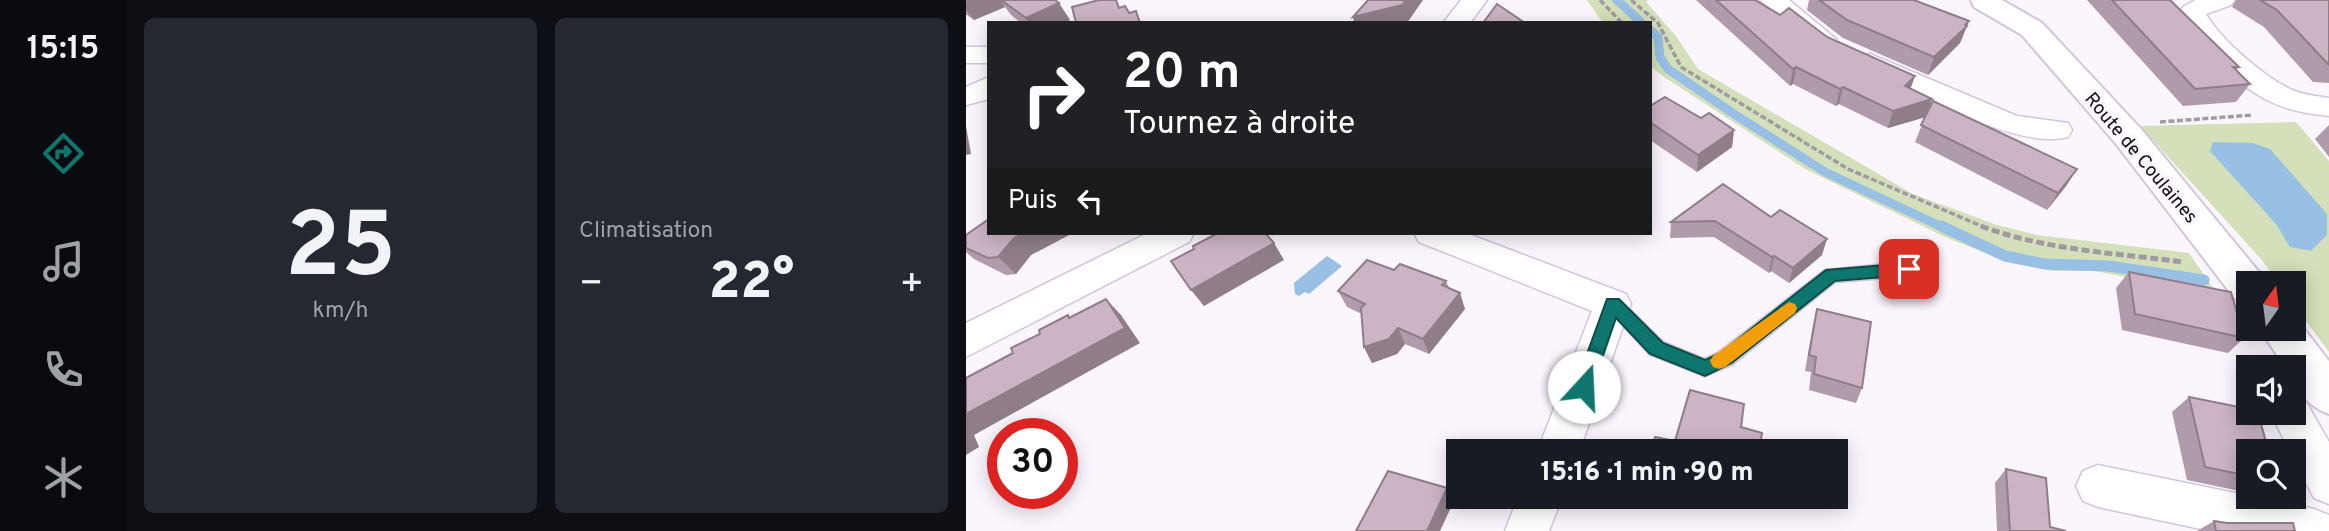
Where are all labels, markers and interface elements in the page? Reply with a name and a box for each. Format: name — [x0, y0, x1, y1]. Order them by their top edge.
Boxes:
text: 15:15 — [27, 30, 99, 70]
text: 20 m — [1123, 44, 1240, 106]
icon: right — [1008, 49, 1099, 140]
street label: Route de Coulaines — [2079, 88, 2202, 229]
text: Tournez à droite — [1123, 105, 1355, 145]
icon: directions — [39, 129, 88, 178]
icon: left — [1071, 182, 1109, 220]
text: Puis — [1008, 185, 1057, 218]
text: 25 — [285, 194, 396, 309]
text: Climatisation — [579, 217, 713, 246]
icon: music — [39, 237, 88, 286]
pin — [1879, 239, 1939, 299]
icon: arrive — [1890, 250, 1928, 288]
text: 22° — [709, 251, 794, 317]
text: − — [579, 261, 604, 310]
text: + — [899, 261, 924, 310]
north arrow — [2236, 271, 2306, 341]
map controls — [2236, 271, 2306, 509]
text: km/h — [313, 297, 368, 326]
icon: phone — [39, 345, 88, 394]
position arrow — [1547, 350, 1621, 424]
button: sound — [2236, 355, 2306, 425]
speed limit sign: 30 — [987, 418, 1078, 509]
button: search — [2236, 439, 2306, 509]
icon: climate — [39, 453, 88, 502]
text: 15:16 · 1 min · 90 m — [1541, 457, 1753, 490]

